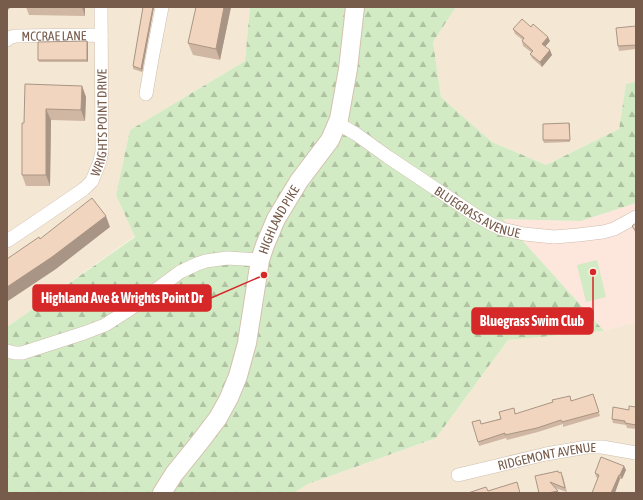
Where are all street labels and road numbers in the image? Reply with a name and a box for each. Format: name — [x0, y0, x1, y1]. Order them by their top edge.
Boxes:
street label: MCCRAE LANE — [21, 28, 87, 44]
street label: WRIGHTS POINT DRIVE — [88, 68, 110, 179]
street label: HIGHLAND PIKE — [256, 182, 303, 256]
street label: BLUEGRASS AVENUE — [432, 183, 522, 241]
street label: RIDGEMONT AVENUE — [496, 440, 596, 473]

